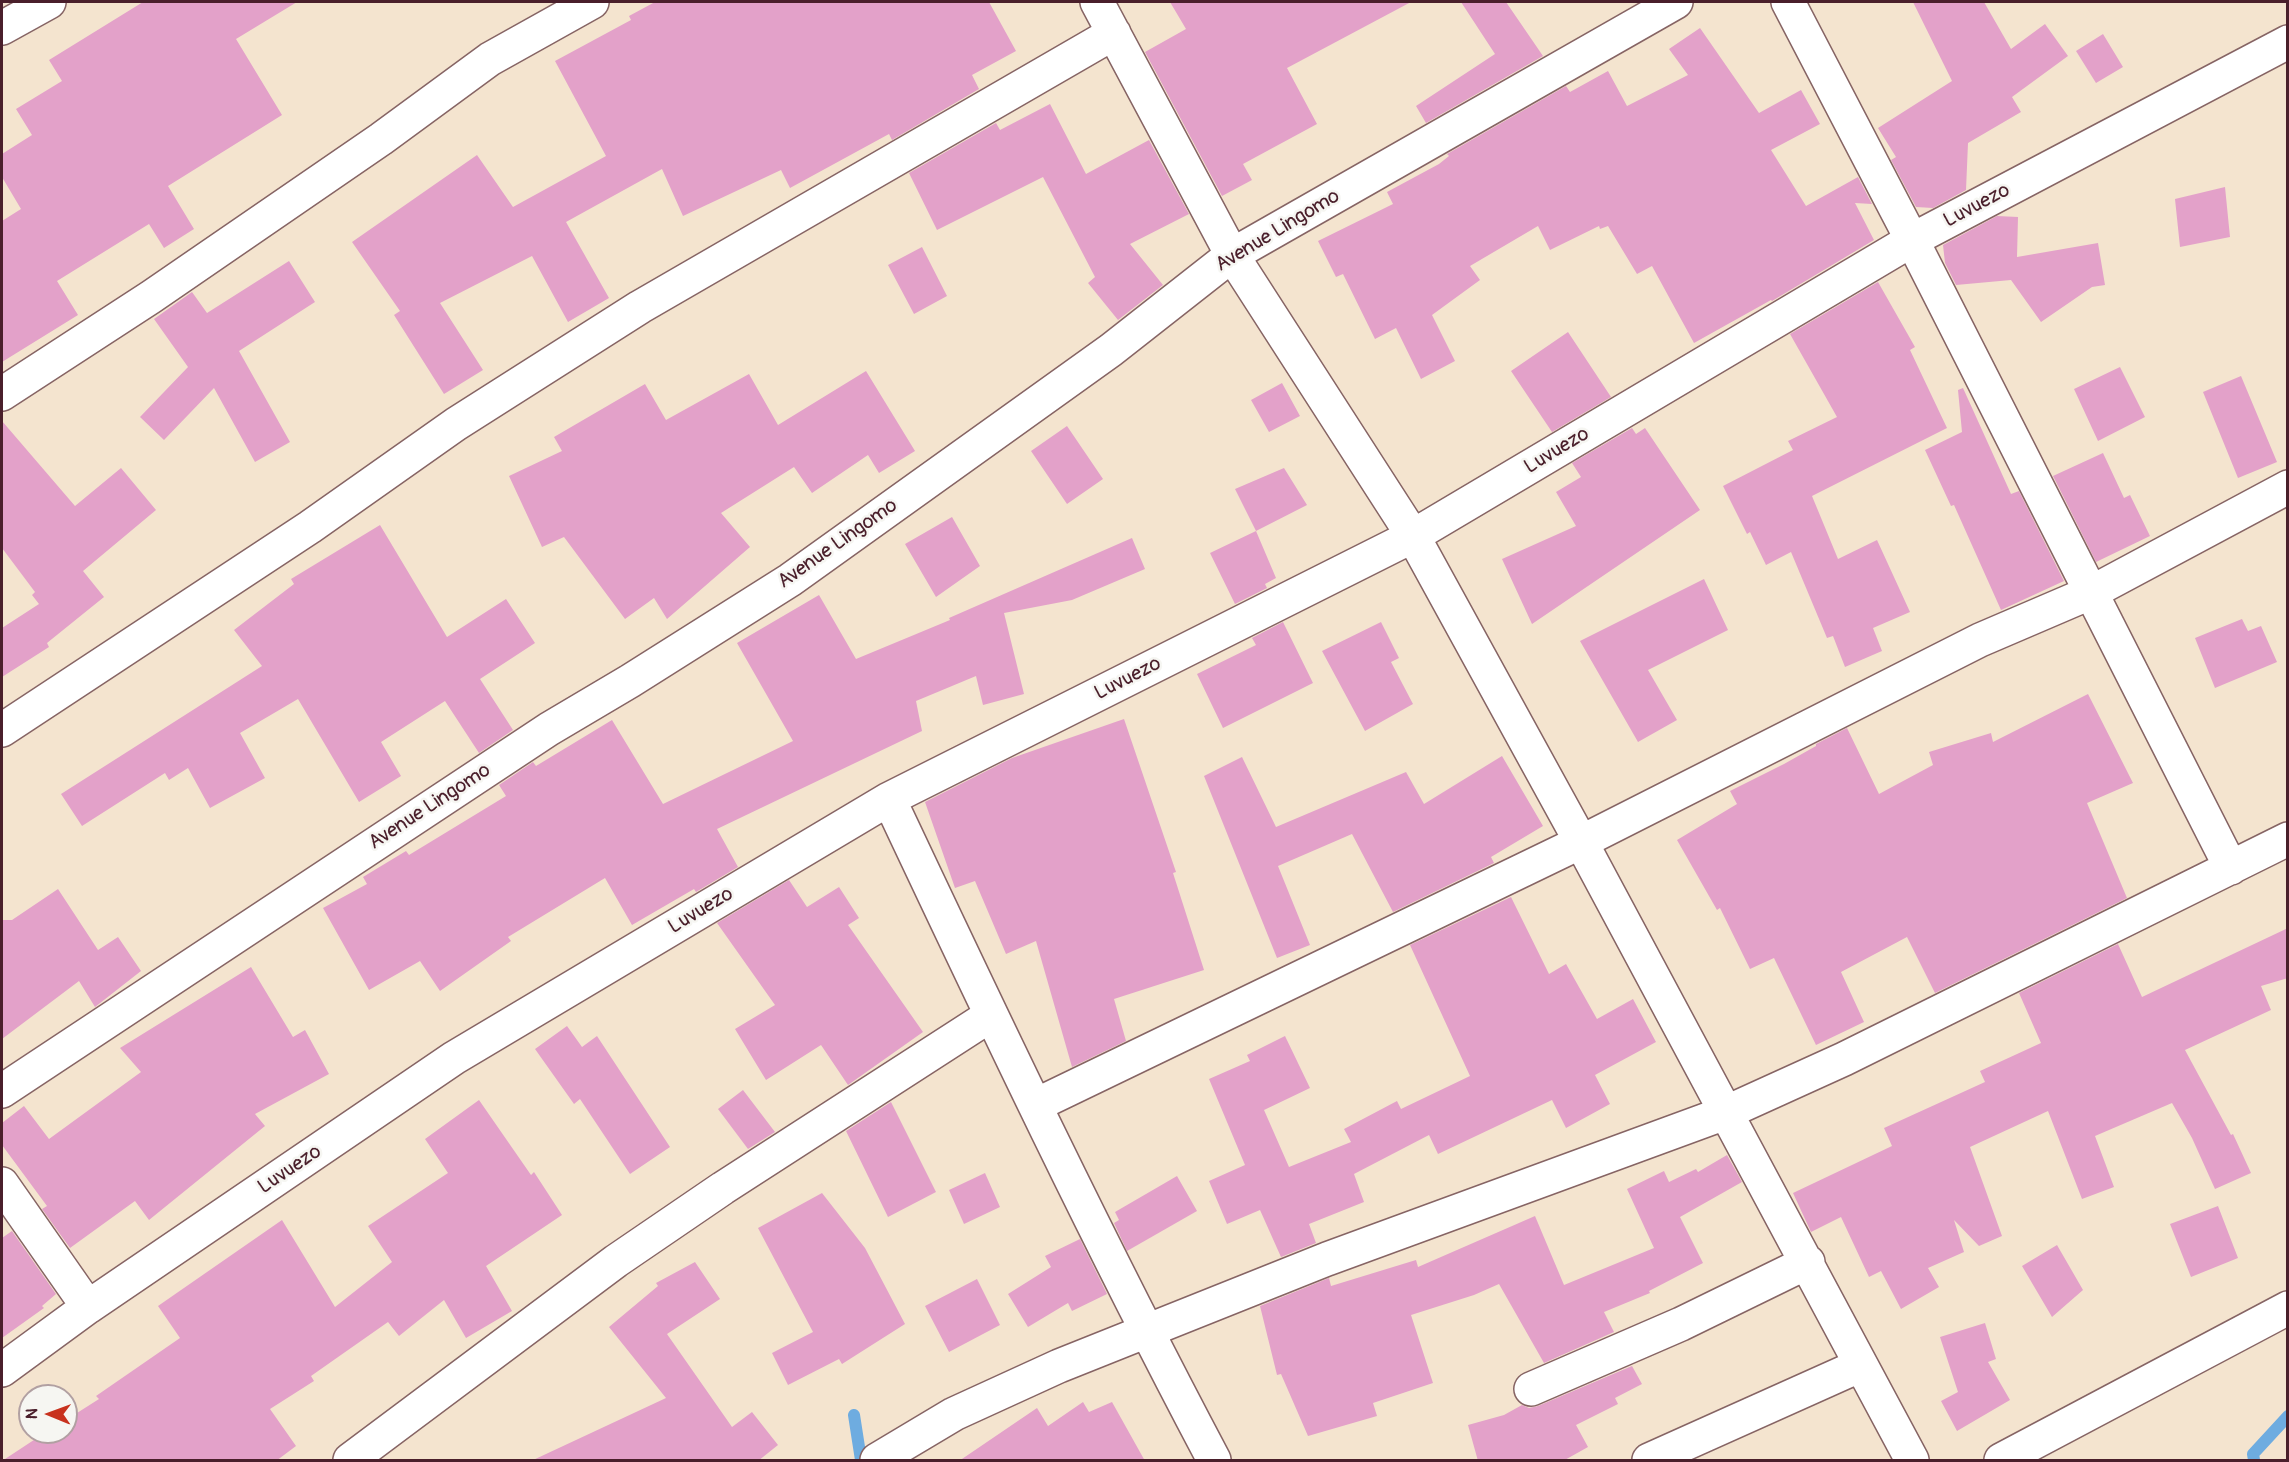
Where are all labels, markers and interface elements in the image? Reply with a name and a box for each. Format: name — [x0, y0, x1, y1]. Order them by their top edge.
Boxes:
street label: Luvuezo — [1940, 179, 2014, 233]
street label: Avenue Lingomo — [1212, 185, 1344, 277]
street label: Luvuezo — [1520, 422, 1594, 480]
street label: Avenue Lingomo — [774, 494, 902, 594]
street label: Luvuezo — [1091, 652, 1165, 706]
street label: Avenue Lingomo — [365, 759, 495, 855]
street label: Luvuezo — [664, 882, 738, 940]
street label: Luvuezo — [254, 1140, 326, 1200]
north arrow — [18, 1384, 78, 1444]
text: N — [22, 1408, 42, 1419]

